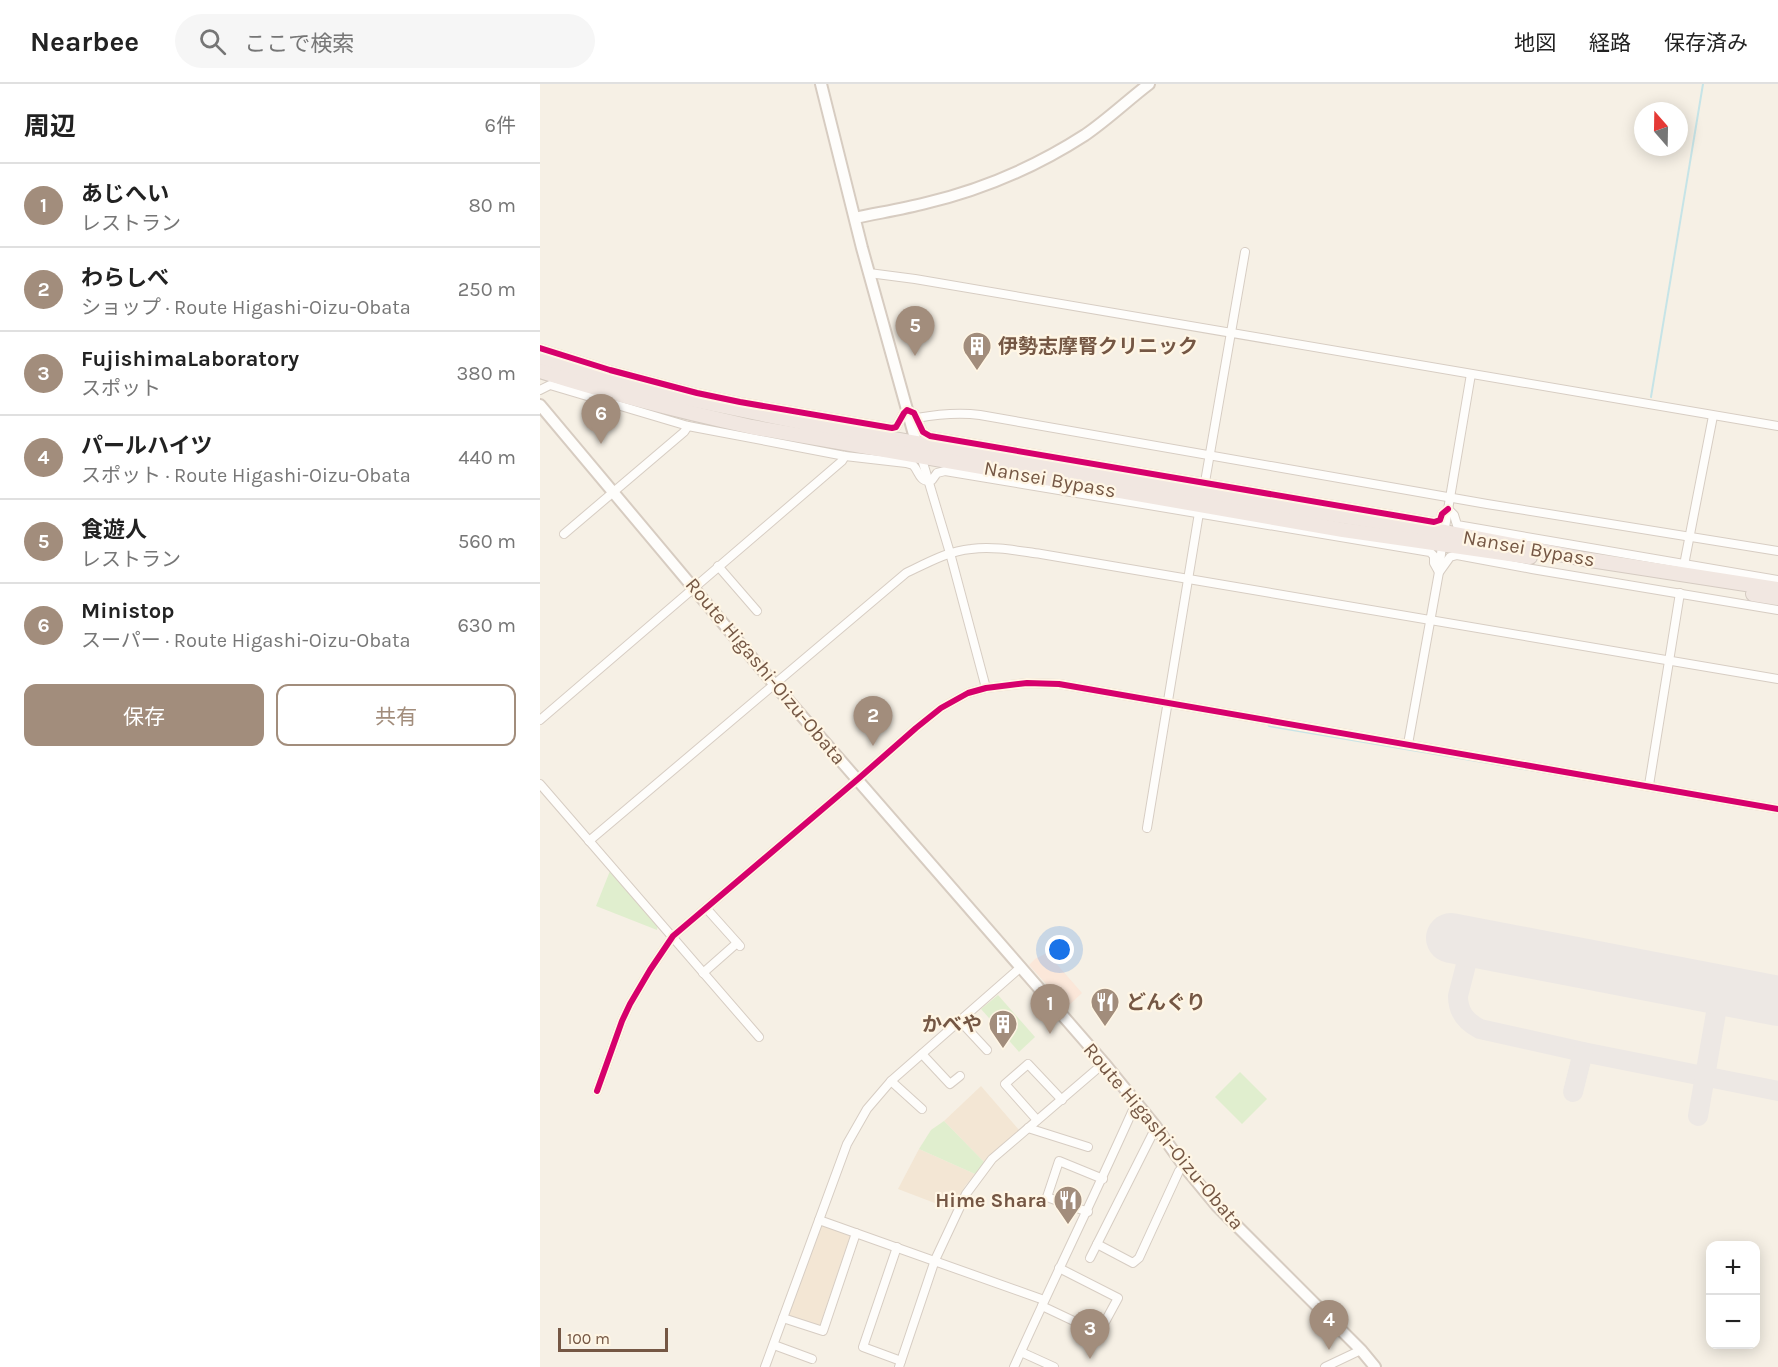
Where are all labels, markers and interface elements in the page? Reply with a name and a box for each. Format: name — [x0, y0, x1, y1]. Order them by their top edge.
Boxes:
search box — [175, 14, 595, 68]
text: Nearbee — [30, 25, 139, 58]
icon: search — [196, 25, 229, 58]
text: ここで検索 — [244, 31, 354, 57]
text: 地図 — [1514, 31, 1556, 55]
text: 経路 — [1589, 31, 1631, 55]
text: 保存済み — [1664, 31, 1748, 55]
north arrow — [1634, 102, 1688, 156]
text: 周辺 — [24, 111, 76, 142]
text: 6件 — [485, 114, 516, 137]
text: あじへい — [81, 181, 169, 207]
text: 1 — [40, 194, 47, 217]
text: 80 m — [468, 194, 516, 217]
text: レストラン — [81, 212, 181, 235]
text: わらしべ — [81, 265, 169, 291]
text: 2 — [37, 278, 50, 301]
text: 250 m — [458, 278, 516, 301]
text: ショップ · Route Higashi-Oizu-Obata — [81, 296, 411, 319]
pin: 5 — [896, 306, 934, 356]
building icon: 伊勢志摩腎クリニック — [961, 330, 993, 372]
place label: 伊勢志摩腎クリニック — [998, 335, 1198, 358]
text: FujishimaLaboratory — [81, 346, 299, 372]
text: 3 — [37, 362, 50, 385]
text: 380 m — [457, 362, 516, 385]
text: スポット — [81, 377, 161, 400]
pin: 6 — [582, 394, 620, 444]
text: パールハイツ — [81, 433, 213, 459]
text: 4 — [38, 446, 49, 469]
text: 440 m — [458, 446, 516, 469]
street label: Nansei Bypass — [982, 457, 1118, 502]
text: スポット · Route Higashi-Oizu-Obata — [81, 464, 411, 487]
text: 食遊人 — [81, 517, 147, 543]
street label: Nansei Bypass — [1461, 526, 1597, 571]
text: 5 — [38, 530, 49, 553]
text: 560 m — [458, 530, 516, 553]
text: レストラン — [81, 548, 181, 571]
street label: Route Higashi-Oizu-Obata — [681, 573, 851, 769]
text: Ministop — [81, 598, 175, 624]
text: 6 — [37, 614, 50, 637]
text: 630 m — [457, 614, 516, 637]
text: スーパー · Route Higashi-Oizu-Obata — [81, 629, 411, 652]
button: 保存 — [24, 684, 264, 746]
button: 共有 — [276, 684, 516, 746]
pin: 2 — [854, 696, 892, 746]
your location — [1045, 935, 1074, 964]
pin: 1 — [1030, 984, 1070, 1034]
restaurant icon: どんぐり — [1089, 986, 1121, 1028]
place label: どんぐり — [1126, 991, 1206, 1014]
building icon: かべや — [987, 1008, 1019, 1050]
place label: かべや — [922, 1013, 982, 1036]
street label: Route Higashi-Oizu-Obata — [1079, 1038, 1249, 1234]
restaurant icon: Hime Shara — [1052, 1184, 1084, 1226]
place label: Hime Shara — [935, 1189, 1047, 1212]
map controls — [1706, 1241, 1760, 1349]
button: + — [1706, 1241, 1760, 1295]
button: − — [1706, 1295, 1760, 1349]
pin: 4 — [1310, 1300, 1348, 1350]
pin: 3 — [1070, 1310, 1110, 1359]
scale bar — [558, 1325, 668, 1352]
text: 100 m — [567, 1329, 610, 1348]

